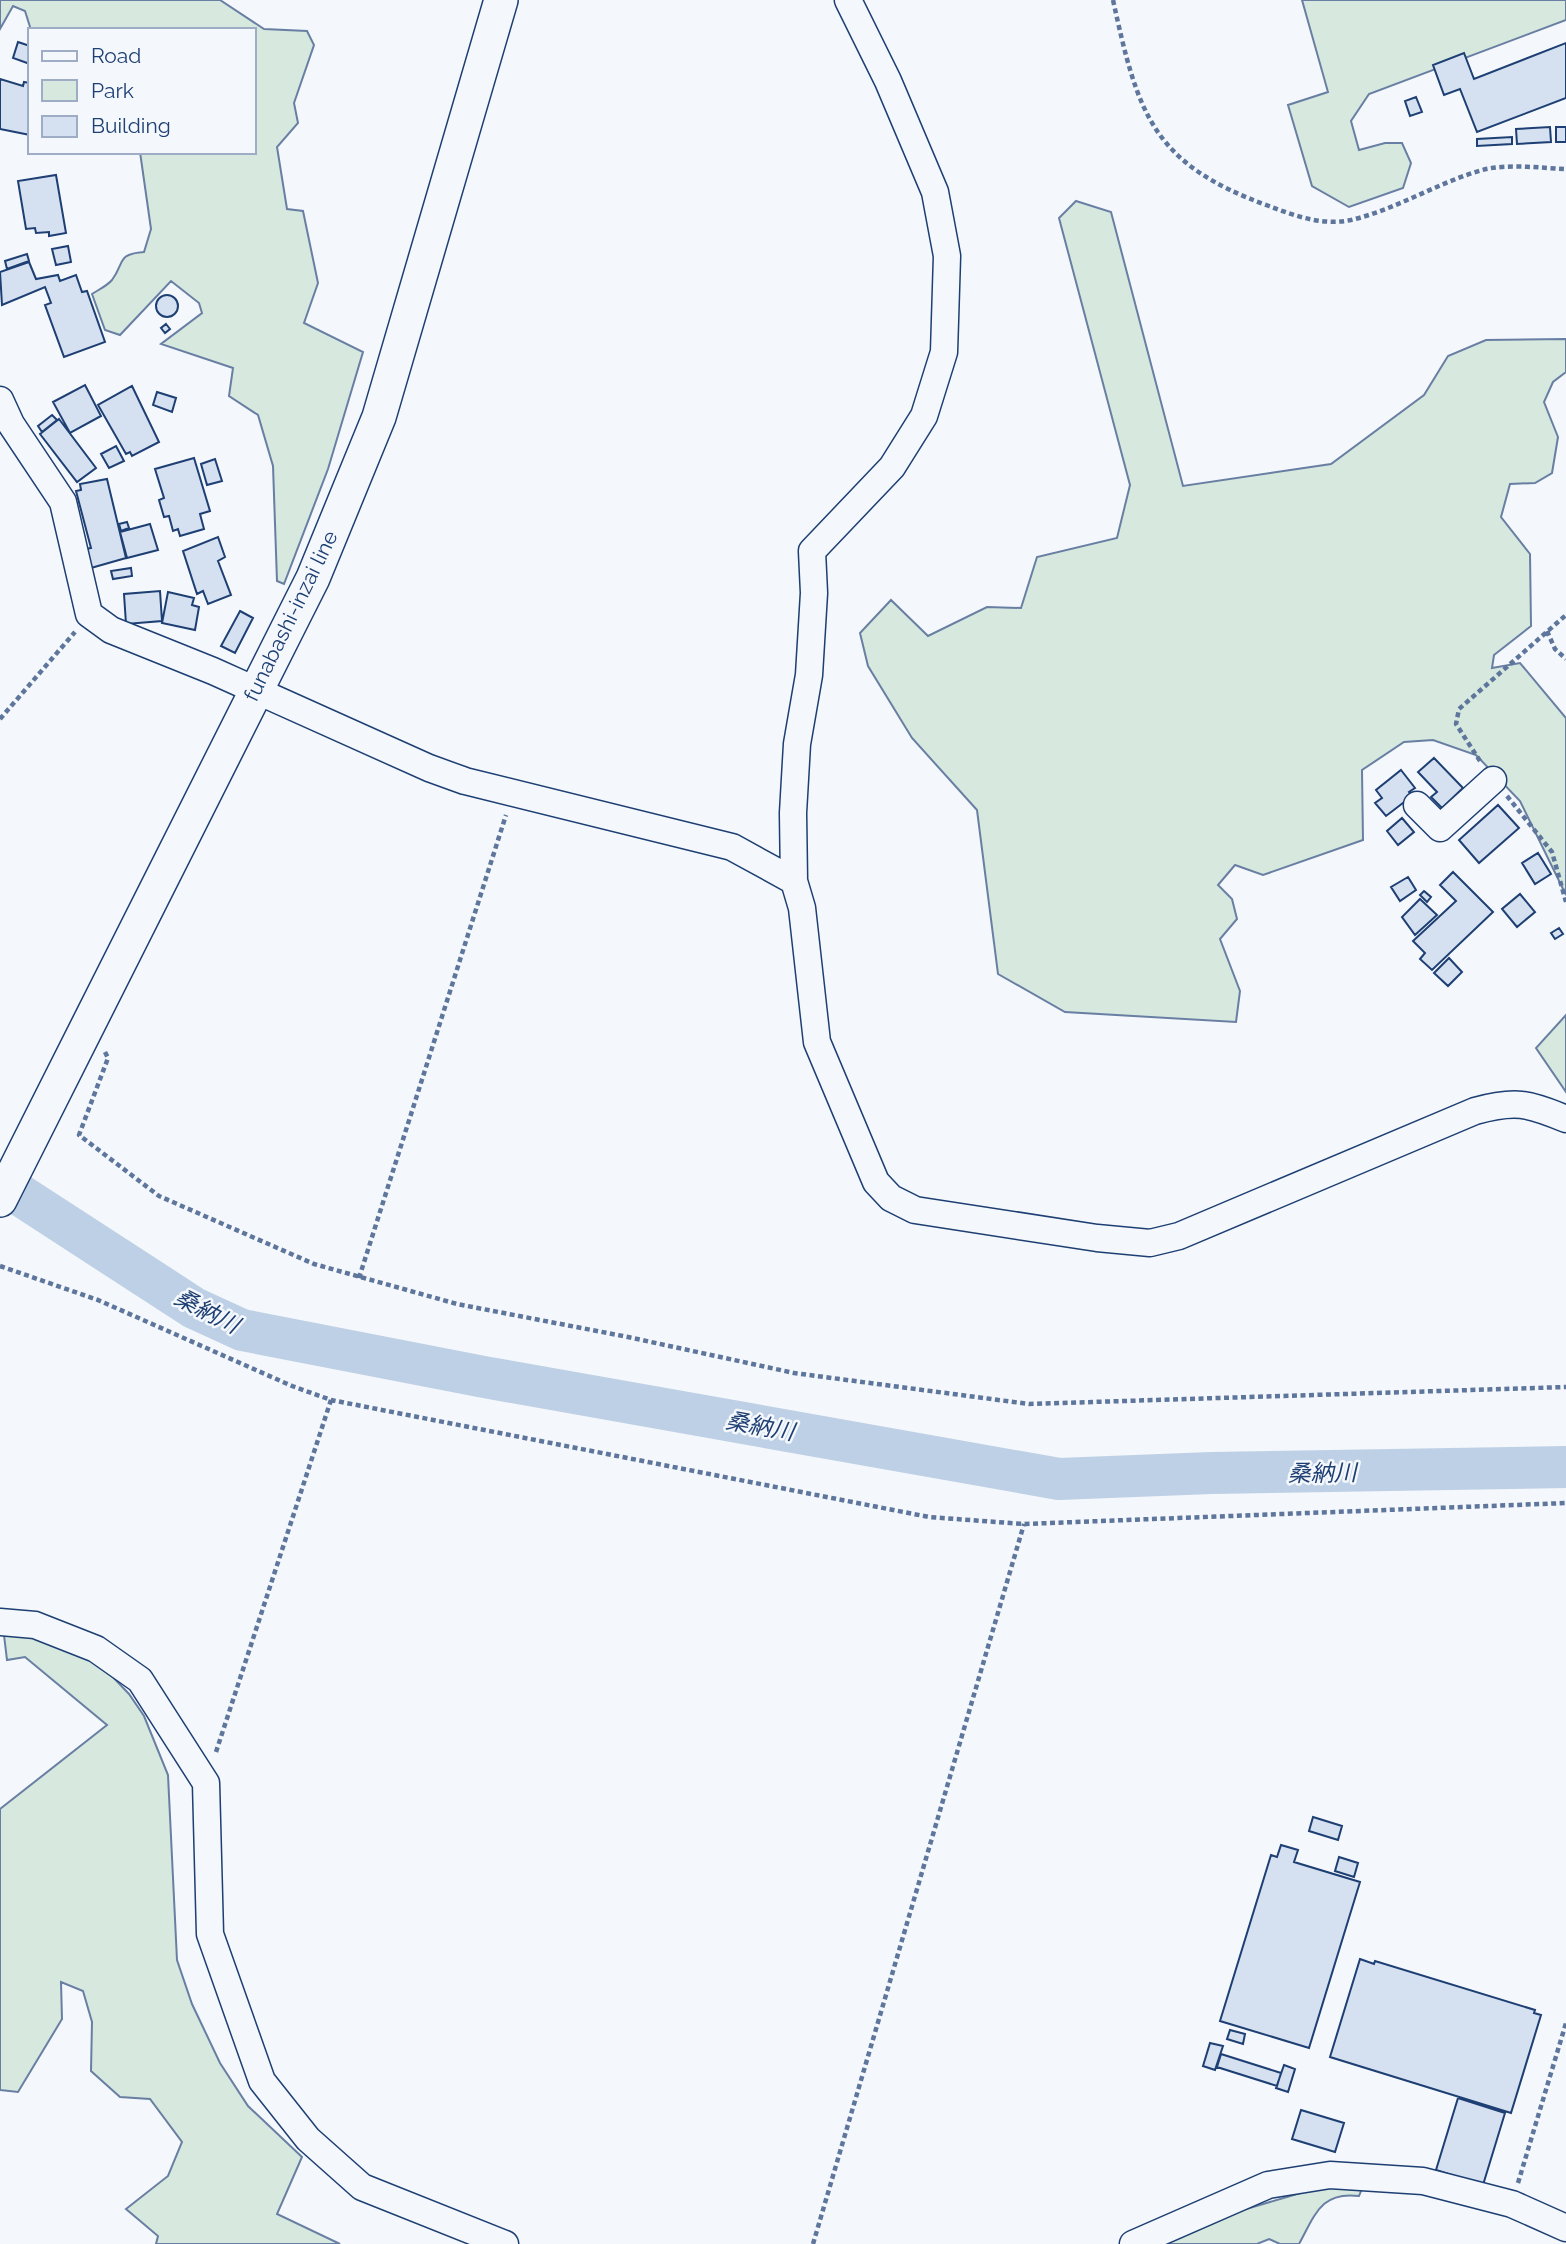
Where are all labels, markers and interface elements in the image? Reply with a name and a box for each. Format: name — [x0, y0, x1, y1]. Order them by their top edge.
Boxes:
legend — [28, 28, 256, 154]
text: Road — [91, 43, 141, 68]
text: Park — [91, 78, 134, 103]
text: Building — [91, 113, 171, 138]
street label: funabashi-inzai line — [238, 526, 343, 705]
water label: 桑納川 — [170, 1283, 247, 1340]
water label: 桑納川 — [724, 1406, 799, 1445]
water label: 桑納川 — [1287, 1458, 1360, 1487]

